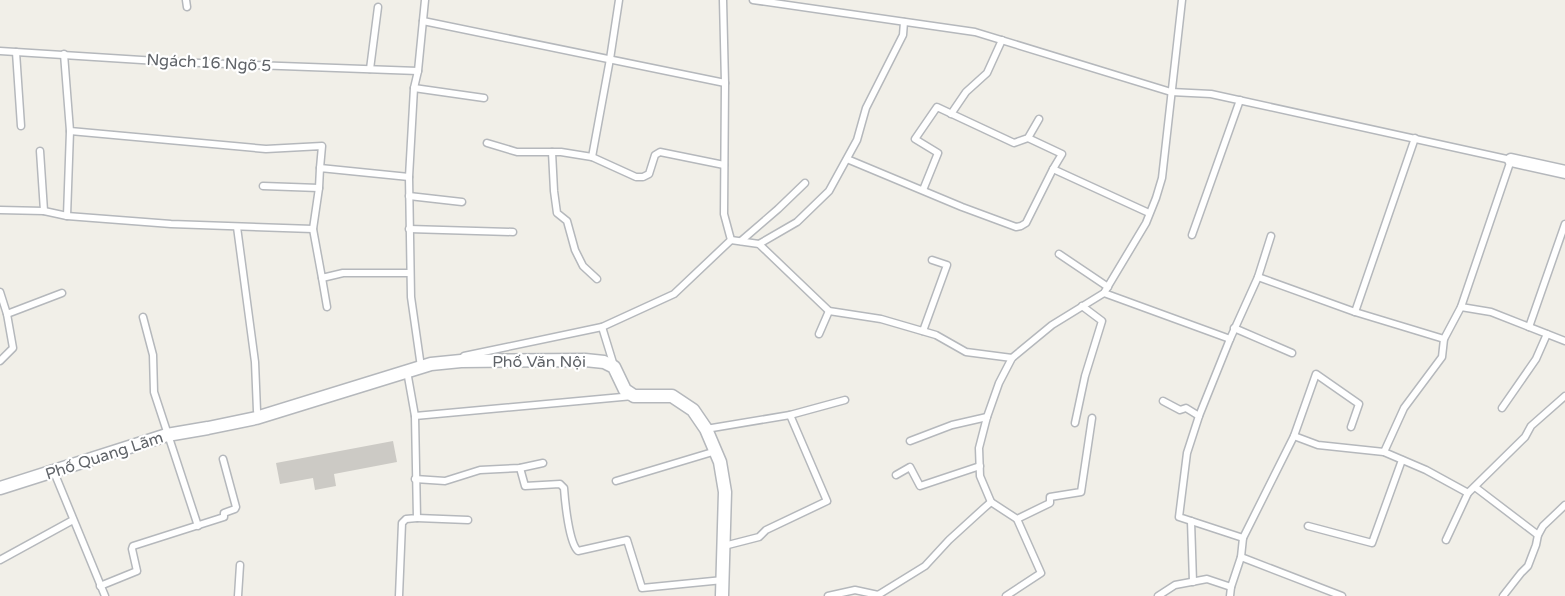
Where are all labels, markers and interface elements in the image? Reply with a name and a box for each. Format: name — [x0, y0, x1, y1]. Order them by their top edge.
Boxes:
street label: Ngách 16 Ngõ 5 — [146, 50, 272, 76]
street label: Phố Văn Nội — [492, 352, 586, 372]
street label: Phố Quang Lãm — [43, 427, 166, 484]

